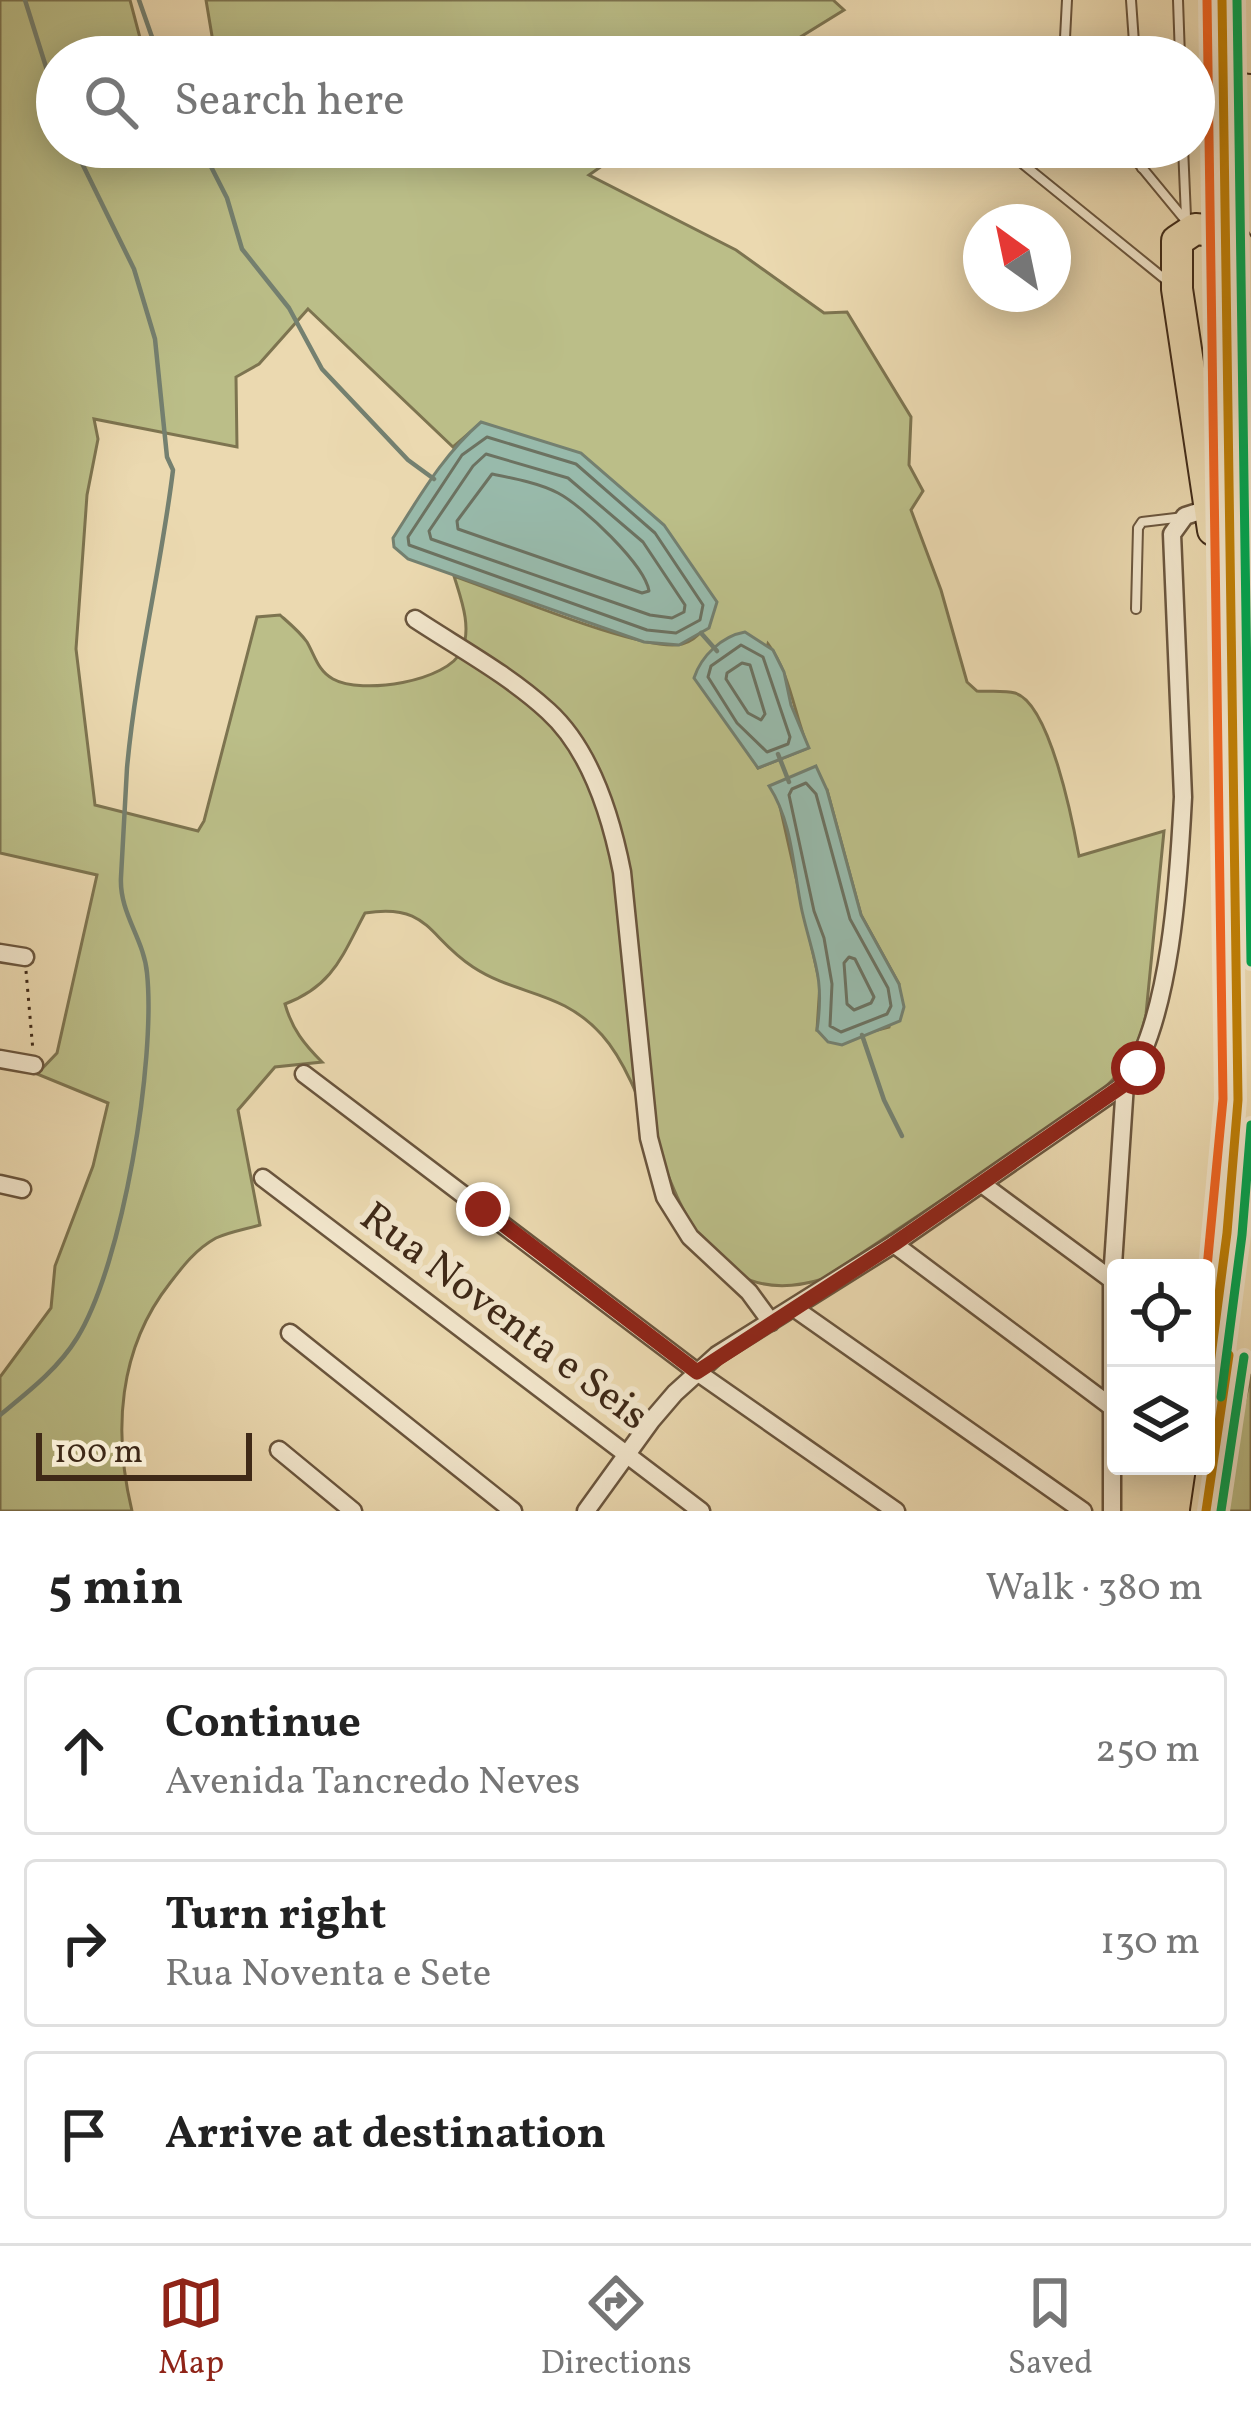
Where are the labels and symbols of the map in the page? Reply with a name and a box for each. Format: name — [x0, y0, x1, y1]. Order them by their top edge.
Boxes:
north arrow — [963, 204, 1071, 312]
route start — [1111, 1041, 1165, 1095]
route end — [456, 1182, 510, 1236]
street label: Rua Noventa e Seis — [346, 1190, 660, 1446]
scale bar — [36, 1427, 252, 1480]

